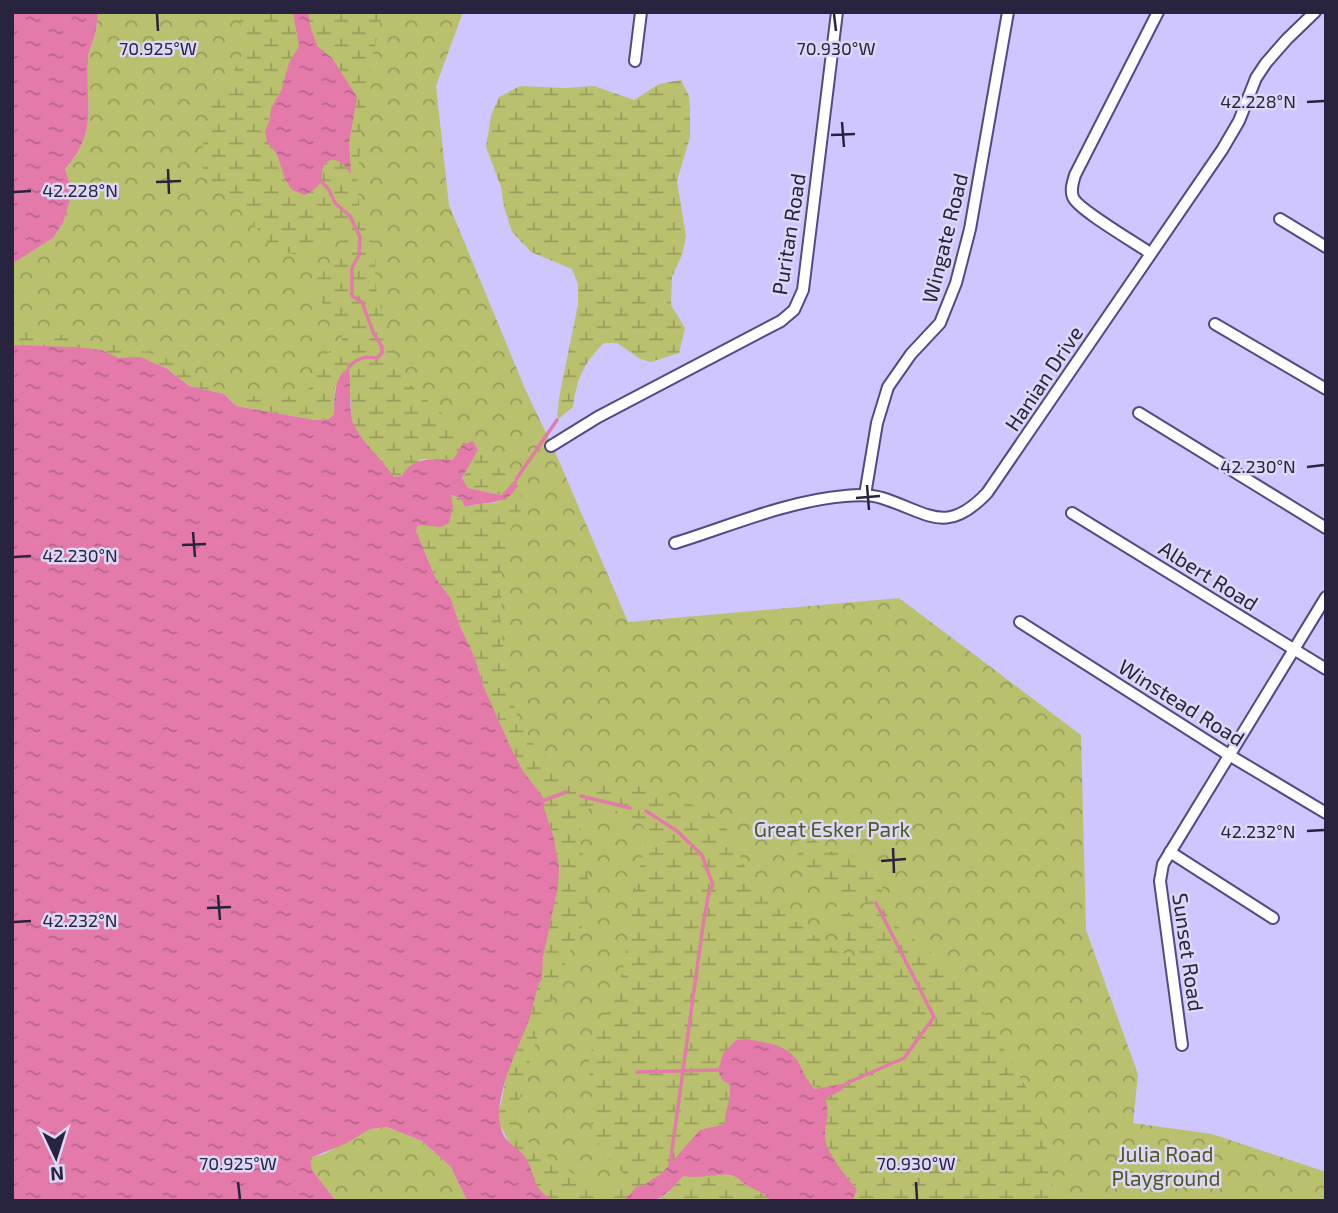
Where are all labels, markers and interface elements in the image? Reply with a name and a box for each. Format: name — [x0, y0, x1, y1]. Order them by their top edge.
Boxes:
text: 70.925°W — [119, 37, 197, 59]
text: 70.930°W — [797, 37, 875, 59]
text: 42.228°N — [1220, 90, 1296, 112]
street label: Puritan Road — [766, 171, 810, 297]
street label: Wingate Road — [916, 171, 972, 305]
text: 42.228°N — [42, 179, 118, 201]
street label: Hanian Drive — [999, 321, 1087, 435]
text: 42.230°N — [1220, 455, 1296, 477]
street label: Albert Road — [1155, 535, 1263, 615]
text: 42.230°N — [42, 544, 118, 566]
street label: Winstead Road — [1114, 653, 1250, 751]
park label: Great Esker Park — [754, 816, 911, 841]
text: 42.232°N — [1221, 820, 1295, 842]
street label: Sunset Road — [1168, 891, 1210, 1013]
text: 42.232°N — [43, 909, 117, 931]
north arrow — [21, 1122, 91, 1192]
park label: Julia Road Playground — [1111, 1141, 1221, 1190]
text: 70.925°W — [199, 1152, 277, 1174]
text: 70.930°W — [877, 1152, 955, 1174]
text: N — [50, 1163, 65, 1186]

